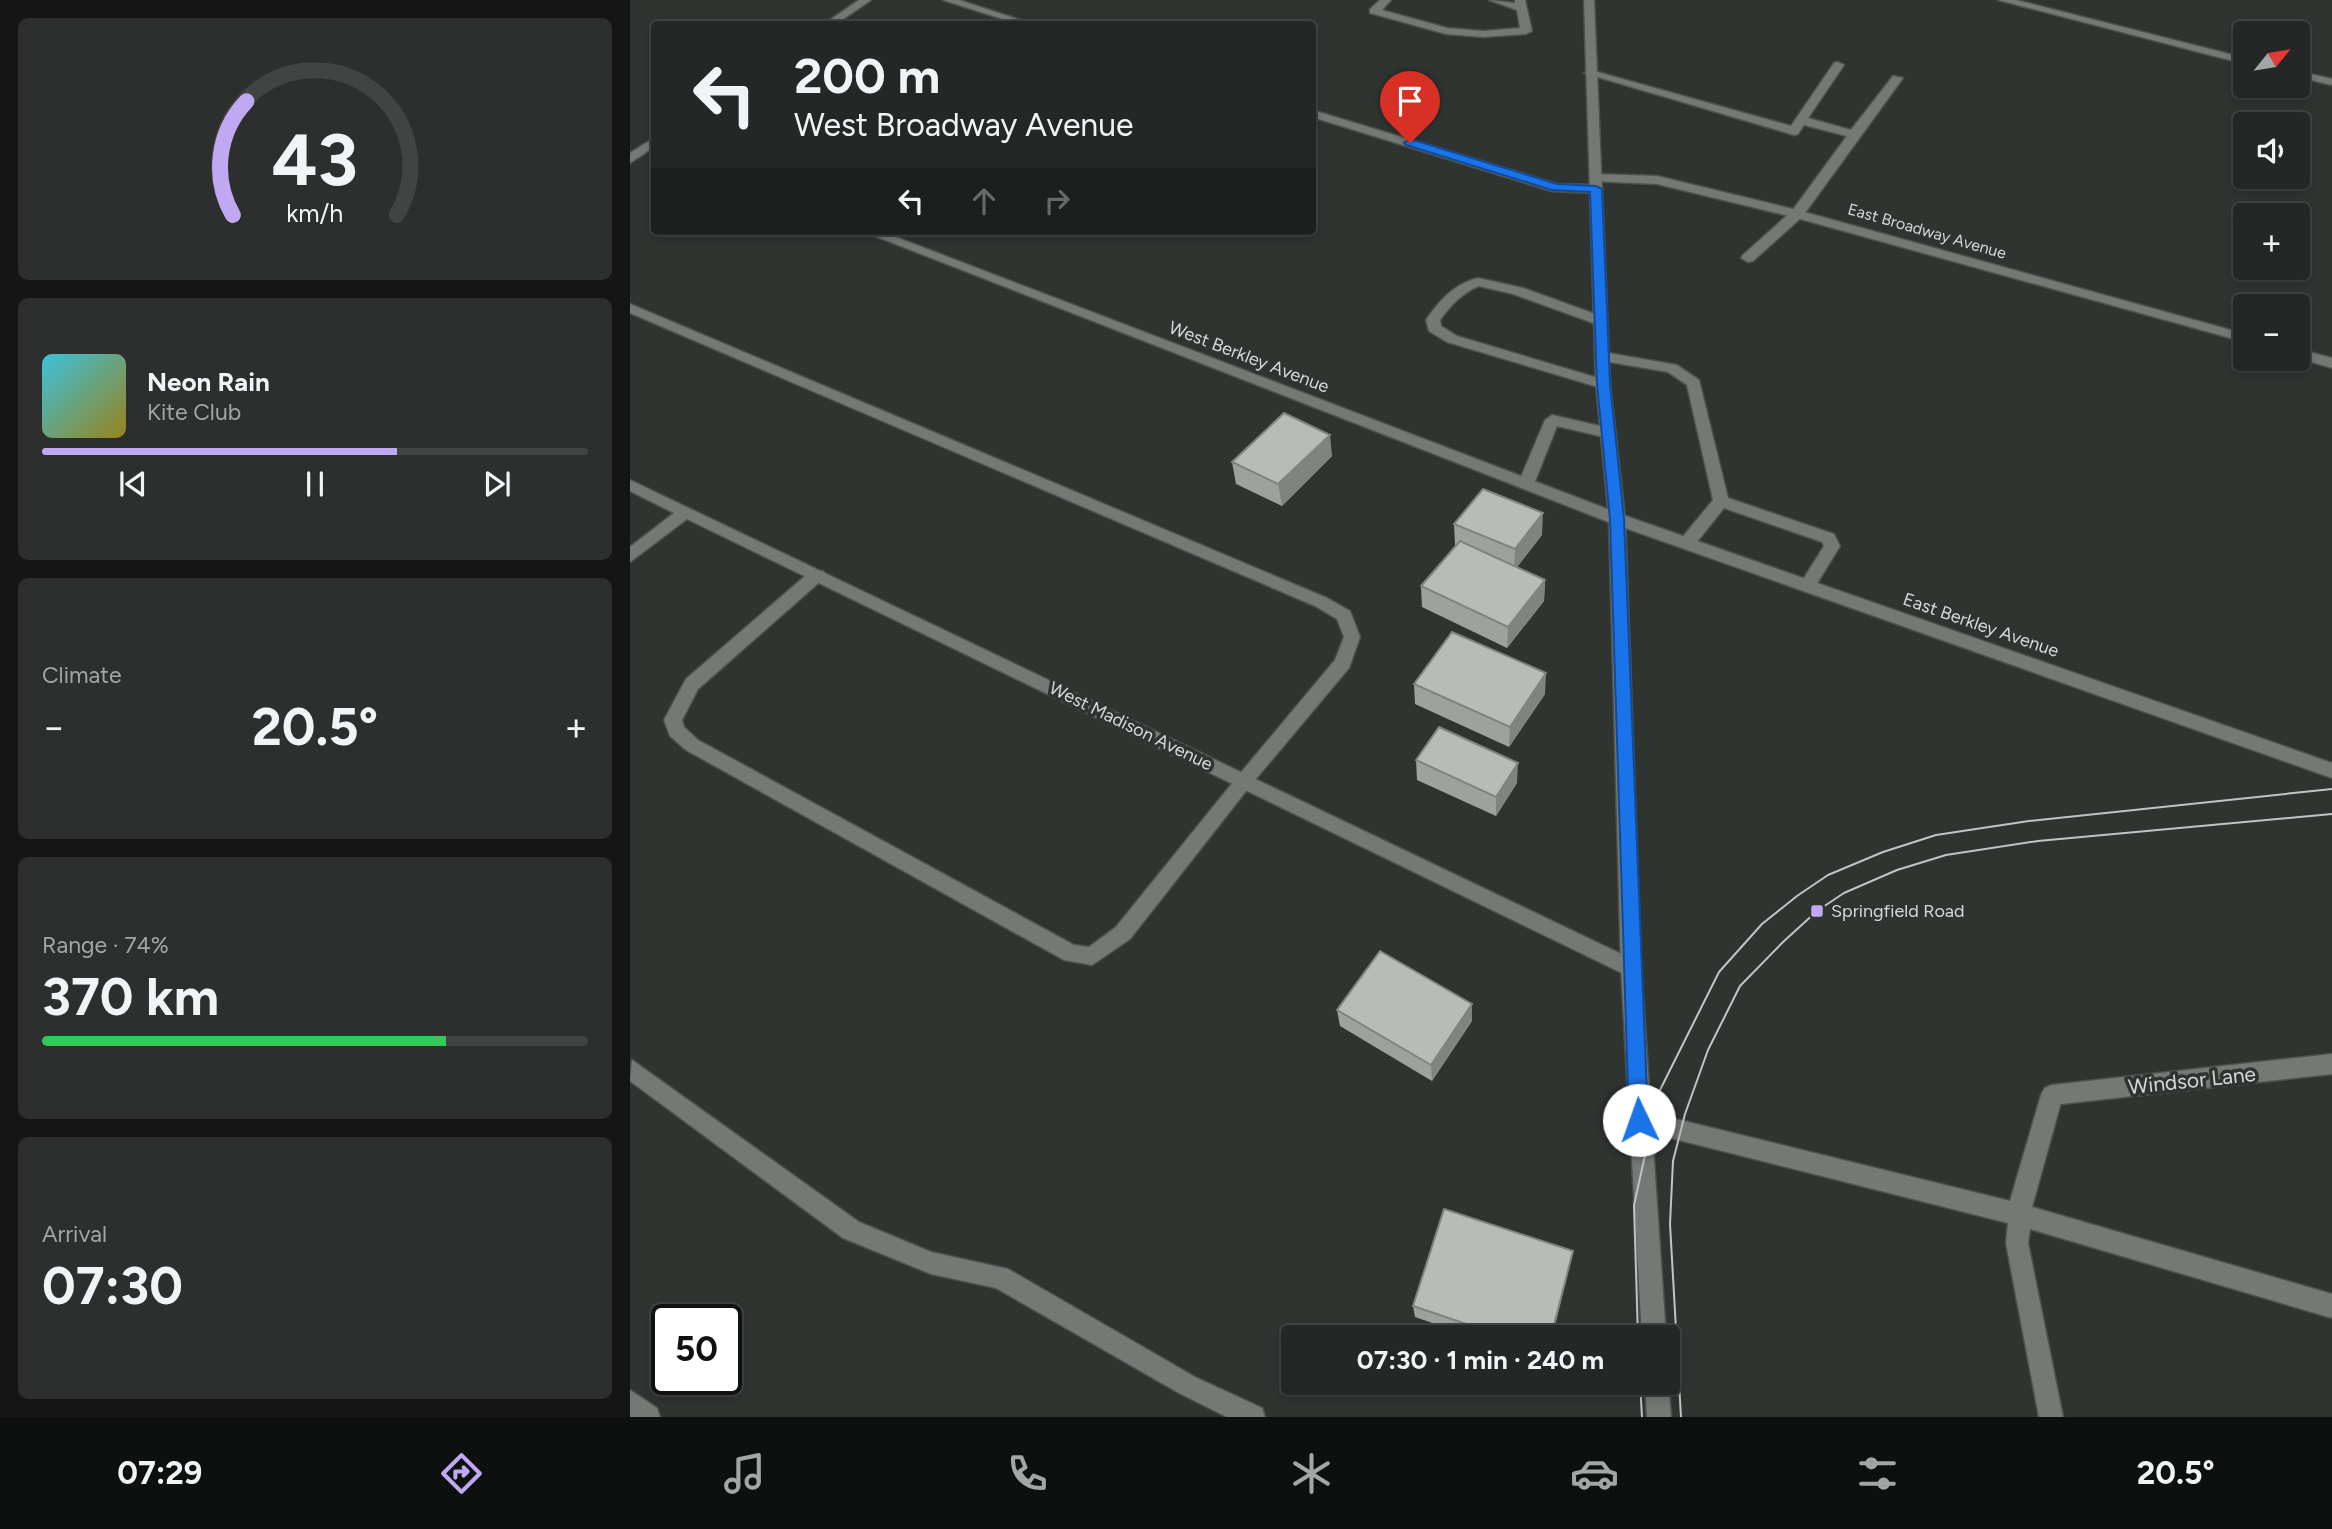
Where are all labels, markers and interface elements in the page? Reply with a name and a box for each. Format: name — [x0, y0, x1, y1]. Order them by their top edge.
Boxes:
north arrow — [2233, 21, 2310, 98]
map controls — [2233, 21, 2310, 371]
text: 200 m — [794, 46, 940, 105]
icon: left — [679, 49, 770, 140]
pin — [1380, 71, 1440, 143]
icon: arrive — [1391, 82, 1429, 120]
text: West Broadway Avenue — [794, 106, 1134, 144]
button: sound — [2233, 112, 2310, 189]
text: 43 — [272, 116, 358, 203]
icon: left — [892, 182, 930, 220]
icon: ahead — [965, 182, 1003, 220]
icon: right — [1038, 182, 1076, 220]
text: km/h — [286, 198, 344, 228]
street label: East Broadway Avenue — [1846, 199, 2009, 263]
button: + — [2233, 203, 2310, 280]
button: − — [2233, 294, 2310, 371]
street label: West Berkley Avenue — [1166, 316, 1332, 398]
text: Neon Rain — [147, 366, 270, 398]
text: Kite Club — [147, 398, 241, 426]
icon: previous — [114, 465, 152, 503]
icon: pause — [296, 465, 334, 503]
icon: next — [478, 465, 516, 503]
street label: East Berkley Avenue — [1900, 588, 2062, 662]
text: Climate — [42, 661, 121, 689]
street label: West Madison Avenue — [1046, 677, 1217, 775]
text: 20.5° — [252, 696, 378, 758]
text: − — [42, 704, 66, 750]
text: + — [564, 704, 588, 750]
place label: Springfield Road — [1831, 900, 1965, 922]
marker: Springfield Road — [1809, 903, 1825, 919]
text: Range · 74% — [42, 931, 169, 959]
text: 370 km — [42, 966, 219, 1028]
street label: Windsor Lane — [2127, 1061, 2257, 1099]
position arrow — [1602, 1083, 1676, 1157]
text: Arrival — [42, 1220, 107, 1248]
text: 07:30 — [42, 1255, 183, 1317]
speed limit sign: 50 — [651, 1304, 742, 1395]
text: 07:30 · 1 min · 240 m — [1357, 1344, 1604, 1376]
icon: directions — [437, 1449, 486, 1498]
icon: music — [720, 1449, 769, 1498]
icon: phone — [1003, 1449, 1052, 1498]
icon: climate — [1287, 1449, 1336, 1498]
icon: car — [1570, 1449, 1619, 1498]
icon: filters — [1853, 1449, 1902, 1498]
text: 07:29 — [117, 1454, 202, 1492]
text: 20.5° — [2137, 1454, 2215, 1492]

